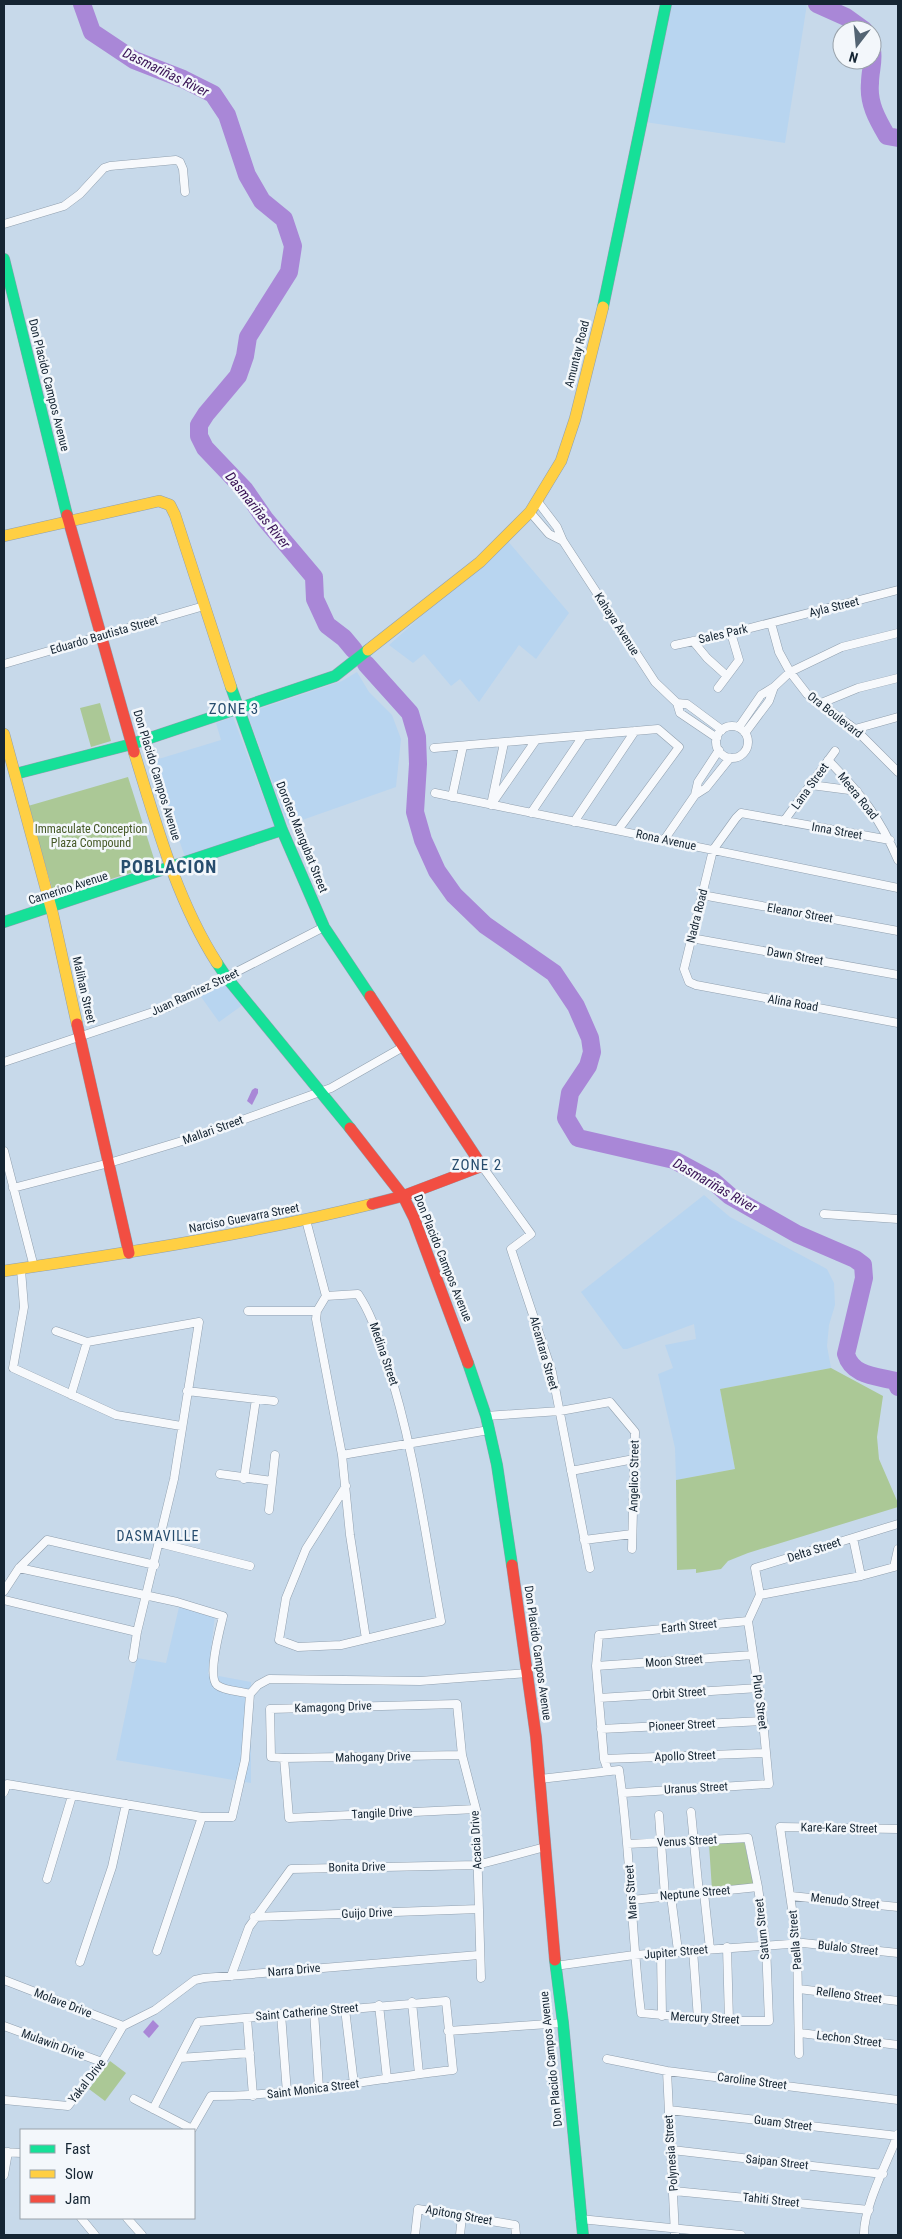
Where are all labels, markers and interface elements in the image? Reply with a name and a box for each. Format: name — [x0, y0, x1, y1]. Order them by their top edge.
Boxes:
north arrow — [832, 20, 882, 70]
water label: Dasmariñas River — [120, 44, 212, 100]
text: N — [847, 49, 860, 66]
street label: Don Placido Campos Avenue — [26, 317, 72, 453]
street label: Amuntay Road — [562, 319, 592, 389]
water label: Dasmariñas River — [222, 469, 294, 552]
street label: Kahaya Avenue — [592, 590, 643, 658]
street label: Ayla Street — [808, 594, 861, 620]
street label: Eduardo Bautista Street — [48, 613, 160, 657]
street label: Sales Park — [697, 621, 749, 646]
street label: Ora Boulevard — [805, 689, 865, 741]
district label: ZONE 3 — [209, 700, 259, 718]
street label: Don Placido Campos Avenue — [130, 708, 184, 842]
street label: Lana Street — [788, 760, 832, 812]
street label: Meera Road — [835, 770, 881, 822]
street label: Doroteo Mangubat Street — [273, 779, 331, 895]
street label: Inna Street — [811, 820, 864, 842]
park label: Immaculate Conception Plaza Compound — [35, 822, 147, 850]
street label: Rona Avenue — [635, 827, 698, 853]
district label: POBLACION — [121, 856, 217, 877]
street label: Camerino Avenue — [26, 868, 110, 907]
street label: Nadra Road — [684, 888, 710, 944]
street label: Eleanor Street — [766, 900, 834, 926]
street label: Dawn Street — [766, 944, 825, 968]
street label: Malihan Street — [69, 955, 99, 1025]
street label: Juan Ramirez Street — [149, 965, 241, 1018]
street label: Alina Road — [767, 992, 819, 1014]
street label: Mallari Street — [181, 1112, 246, 1147]
water label: Dasmariñas River — [671, 1155, 760, 1216]
district label: ZONE 2 — [452, 1156, 502, 1174]
street label: Don Placido Campos Avenue — [411, 1192, 475, 1324]
street label: Narciso Guevarra Street — [188, 1200, 301, 1236]
street label: Alcantara Street — [527, 1314, 561, 1392]
street label: Medina Street — [367, 1321, 401, 1388]
street label: Angelico Street — [626, 1439, 642, 1512]
district label: DASMAVILLE — [117, 1528, 199, 1544]
street label: Delta Street — [785, 1535, 843, 1565]
street label: Don Placido Campos Avenue — [522, 1585, 554, 1722]
street label: Earth Street — [661, 1617, 718, 1635]
street label: Moon Street — [645, 1652, 704, 1670]
street label: Pluto Street — [750, 1674, 770, 1731]
street label: Orbit Street — [652, 1684, 707, 1702]
street label: Kamagong Drive — [294, 1699, 372, 1715]
street label: Pioneer Street — [648, 1716, 716, 1734]
street label: Apollo Street — [654, 1748, 716, 1764]
street label: Mahogany Drive — [335, 1749, 411, 1765]
street label: Uranus Street — [664, 1779, 729, 1797]
street label: Tangile Drive — [351, 1804, 413, 1822]
street label: Acacia Drive — [467, 1810, 485, 1870]
street label: Kare-Kare Street — [800, 1820, 878, 1836]
street label: Venus Street — [657, 1832, 718, 1850]
street label: Bonita Drive — [328, 1859, 386, 1874]
street label: Mars Street — [622, 1864, 640, 1920]
street label: Neptune Street — [659, 1883, 731, 1903]
street label: Menudo Street — [810, 1890, 881, 1912]
street label: Saturn Street — [752, 1897, 772, 1960]
street label: Guijo Drive — [341, 1905, 393, 1921]
street label: Paella Street — [785, 1909, 805, 1971]
street label: Bulalo Street — [817, 1938, 879, 1958]
street label: Jupiter Street — [644, 1942, 709, 1962]
street label: Narra Drive — [267, 1961, 321, 1979]
street label: Relleno Street — [815, 1984, 883, 2006]
street label: Molave Drive — [32, 1986, 94, 2021]
street label: Don Placido Campos Avenue — [537, 1990, 565, 2127]
street label: Saint Catherine Street — [255, 2000, 359, 2023]
street label: Mercury Street — [670, 2009, 740, 2027]
street label: Mulawin Drive — [19, 2026, 87, 2062]
street label: Lechon Street — [816, 2028, 883, 2050]
street label: Yakal Drive — [65, 2056, 109, 2106]
street label: Caroline Street — [716, 2070, 788, 2092]
street label: Saint Monica Street — [266, 2076, 360, 2102]
street label: Guam Street — [753, 2112, 813, 2134]
street label: Polynesia Street — [661, 2114, 681, 2192]
legend — [20, 2129, 195, 2219]
text: Fast — [65, 2140, 90, 2158]
street label: Saipan Street — [745, 2152, 810, 2172]
text: Slow — [65, 2165, 94, 2183]
text: Jam — [65, 2190, 91, 2208]
street label: Tahiti Street — [742, 2190, 801, 2210]
street label: Apitong Street — [424, 2202, 494, 2228]

